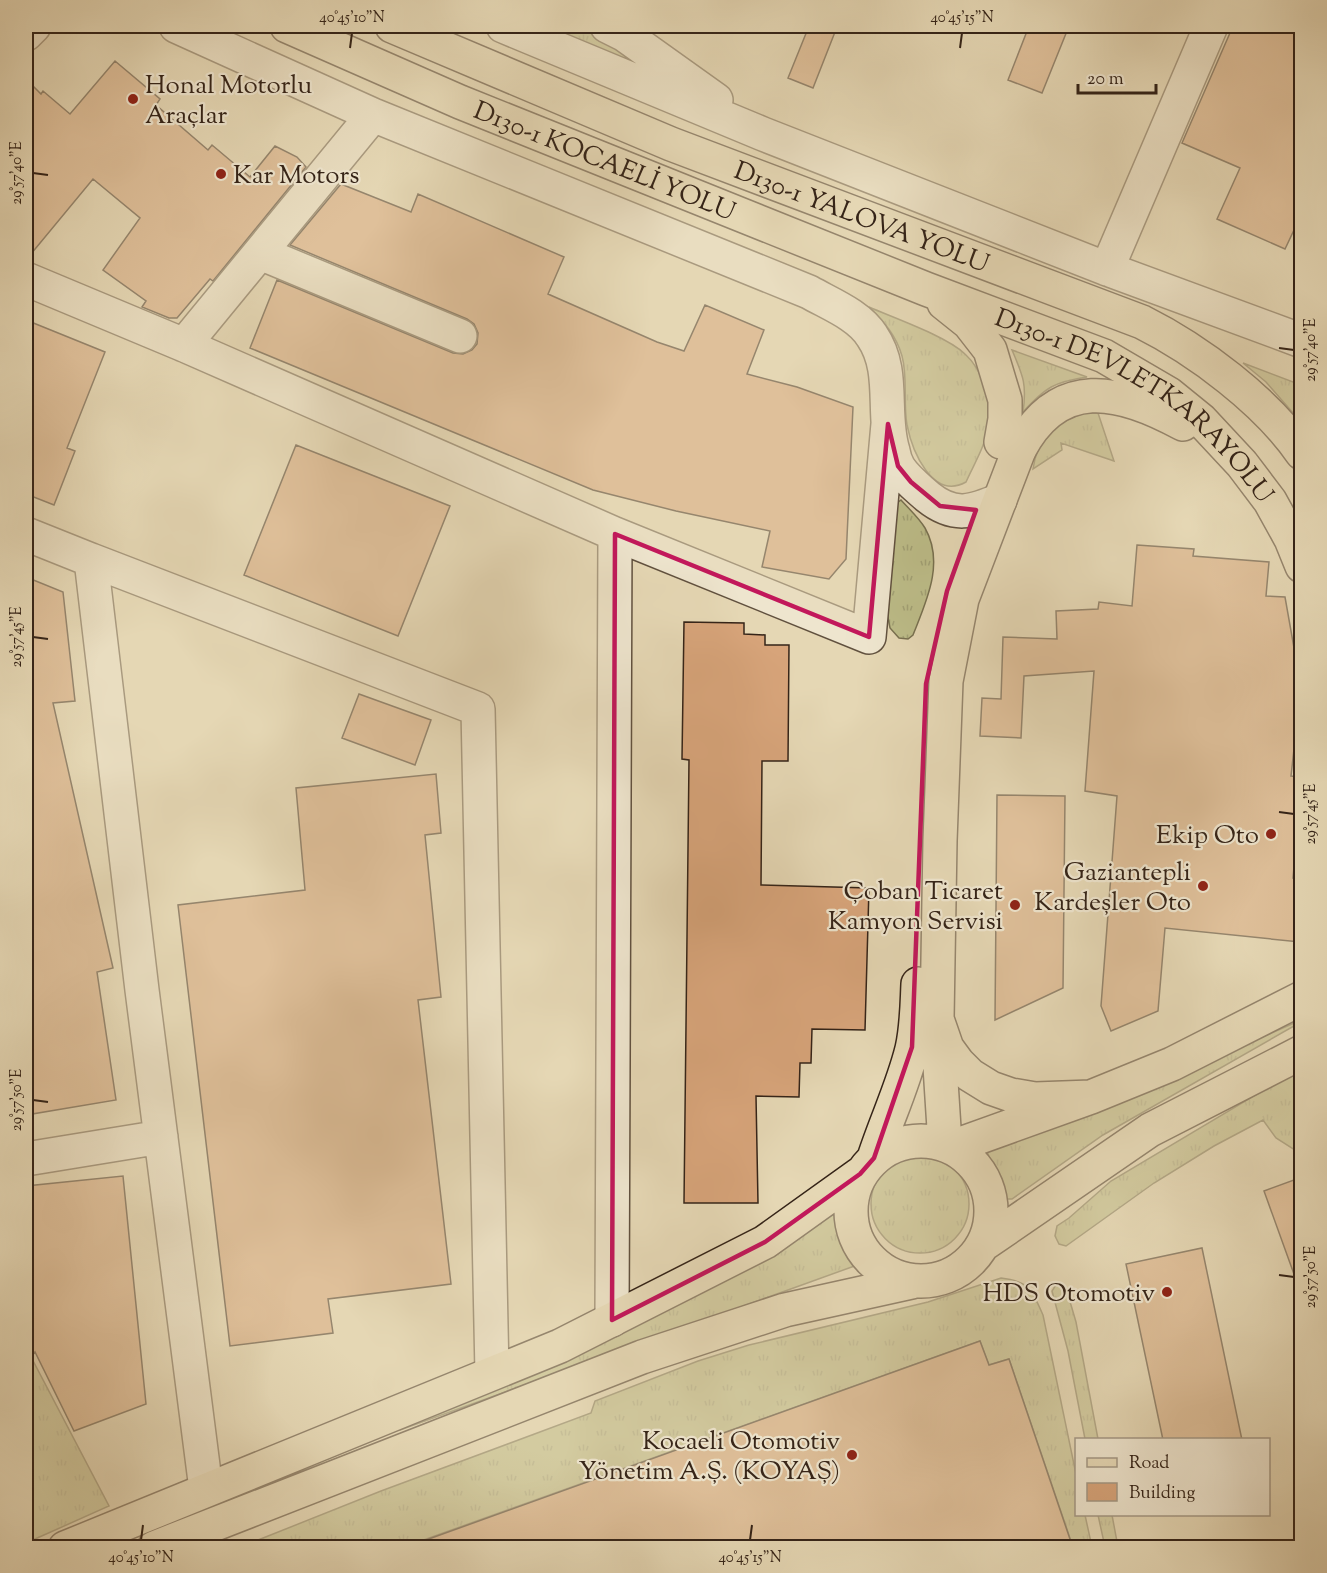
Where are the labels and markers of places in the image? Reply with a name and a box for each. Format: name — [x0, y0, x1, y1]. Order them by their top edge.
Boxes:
place label: Honal Motorlu Araçlar — [145, 68, 312, 135]
marker: Honal Motorlu Araçlar — [126, 92, 140, 106]
place label: Kar Motors — [233, 158, 359, 195]
marker: Kar Motors — [214, 167, 228, 181]
place label: Ekip Oto — [1156, 818, 1259, 855]
marker: Ekip Oto — [1264, 827, 1278, 841]
place label: Gaziantepli Kardeşler Oto — [1034, 855, 1191, 922]
place label: Çoban Ticaret Kamyon Servisi — [828, 874, 1003, 941]
marker: Gaziantepli Kardeşler Oto — [1196, 879, 1210, 893]
marker: Çoban Ticaret Kamyon Servisi — [1008, 898, 1022, 912]
place label: HDS Otomotiv — [982, 1276, 1155, 1313]
marker: HDS Otomotiv — [1160, 1285, 1174, 1299]
place label: Kocaeli Otomotiv Yönetim A.Ş. (KOYAŞ) — [579, 1424, 840, 1491]
marker: Kocaeli Otomotiv Yönetim A.Ş. (KOYAŞ) — [845, 1448, 859, 1462]

